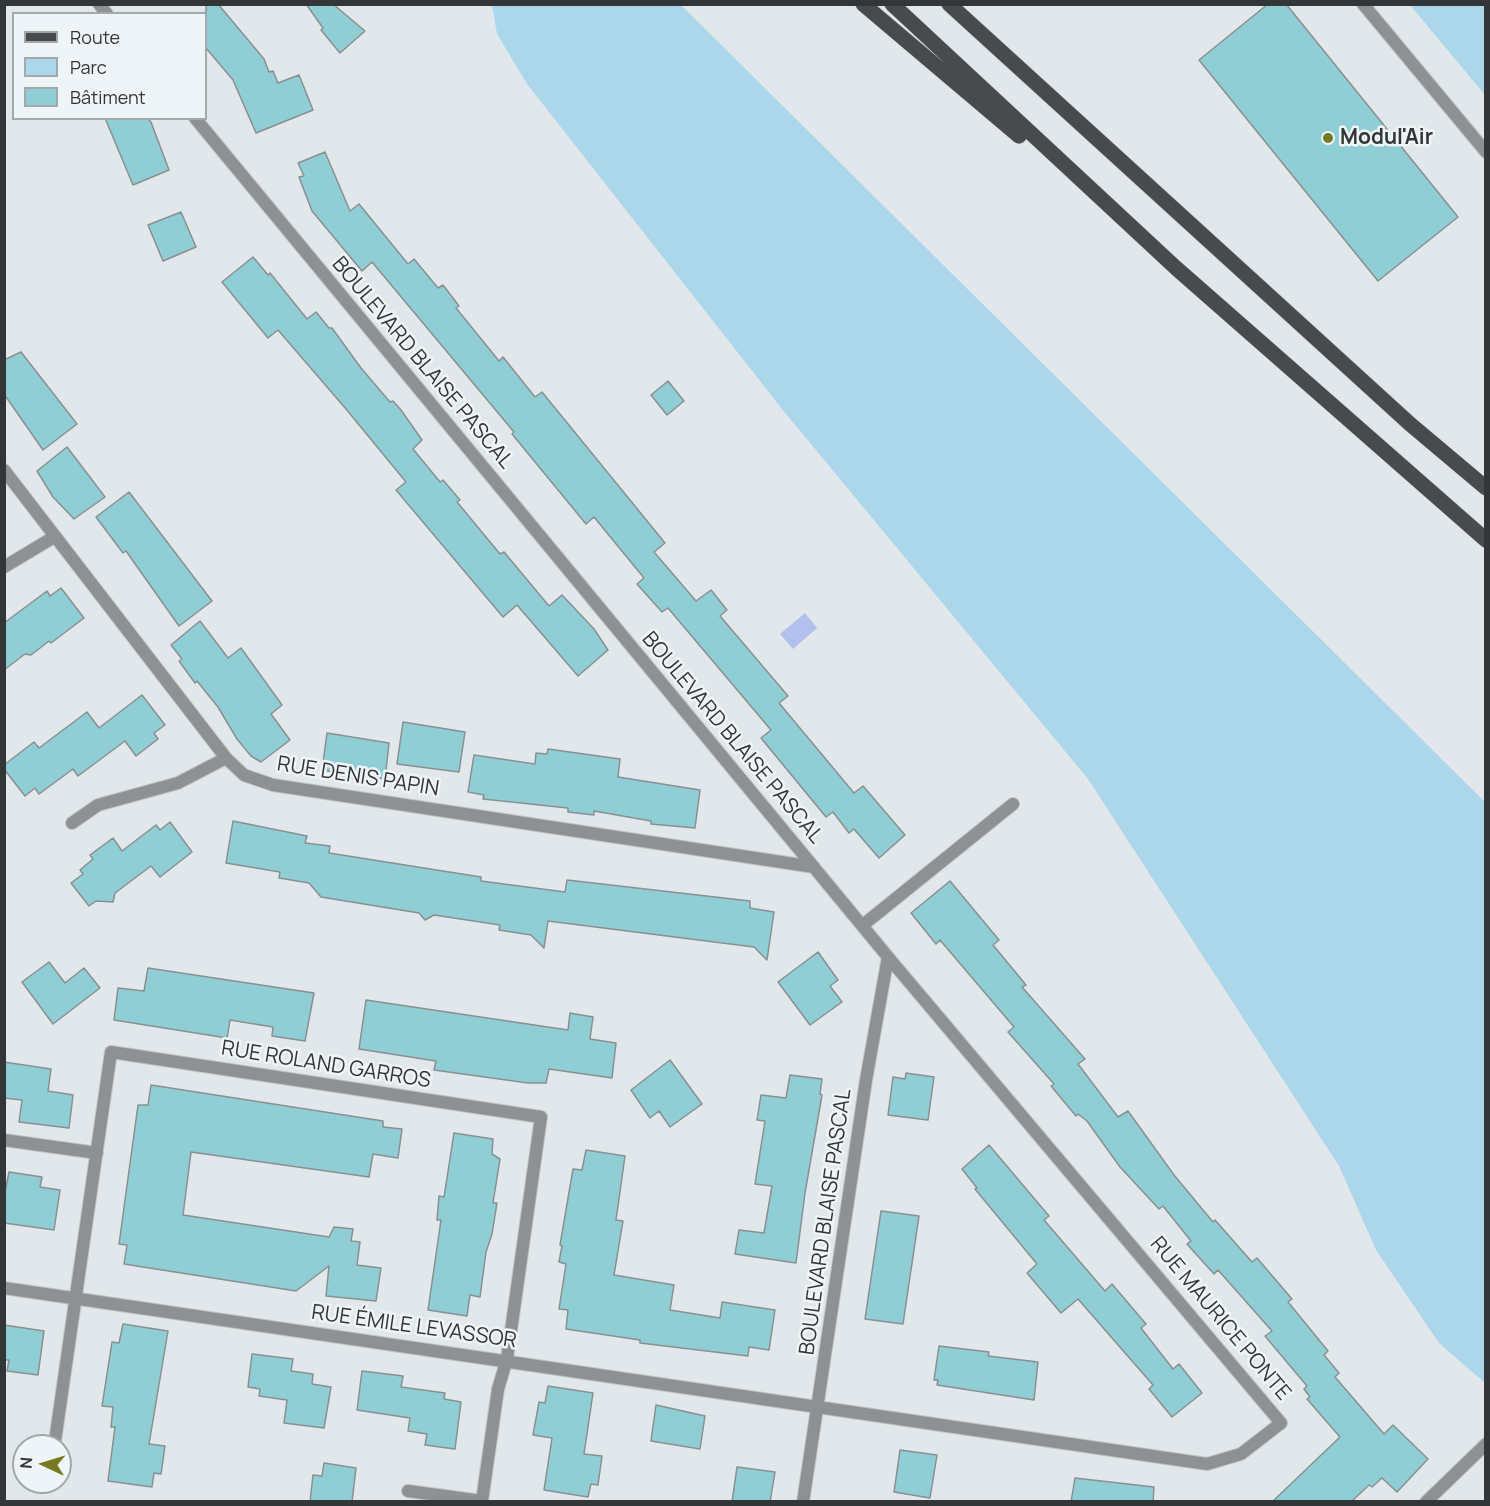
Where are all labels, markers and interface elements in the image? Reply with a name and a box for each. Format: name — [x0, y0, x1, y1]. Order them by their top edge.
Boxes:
legend — [12, 12, 207, 120]
text: Route — [70, 25, 120, 49]
text: Parc — [70, 55, 107, 79]
text: Bâtiment — [70, 85, 146, 109]
place label: Modul'Air — [1340, 125, 1433, 151]
marker: Modul'Air — [1321, 131, 1335, 145]
street label: BOULEVARD BLAISE PASCAL — [326, 252, 518, 474]
street label: BOULEVARD BLAISE PASCAL — [636, 627, 828, 849]
street label: RUE DENIS PAPIN — [275, 752, 441, 802]
street label: RUE ROLAND GARROS — [220, 1036, 432, 1094]
street label: BOULEVARD BLAISE PASCAL — [795, 1087, 857, 1357]
street label: RUE MAURICE PONTE — [1144, 1232, 1296, 1406]
street label: RUE ÉMILE LEVASSOR — [310, 1300, 518, 1354]
north arrow — [12, 1434, 72, 1494]
text: N — [15, 1456, 37, 1469]

